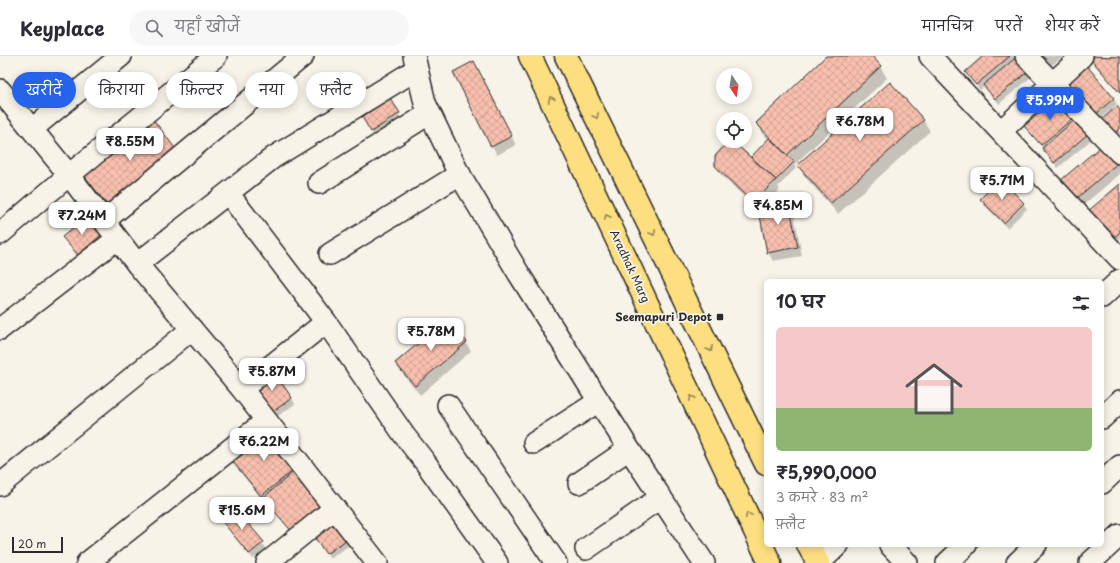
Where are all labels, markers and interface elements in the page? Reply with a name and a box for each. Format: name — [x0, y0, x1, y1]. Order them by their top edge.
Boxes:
search box — [129, 10, 409, 46]
text: Keyplace — [20, 14, 105, 42]
text: यहाँ खोजें — [175, 14, 240, 37]
text: मानचित्र — [922, 15, 973, 36]
text: परतें — [995, 15, 1023, 36]
text: शेयर करें — [1045, 15, 1100, 36]
icon: search — [143, 17, 165, 39]
north arrow — [716, 68, 752, 104]
map controls — [716, 68, 752, 148]
chip: खरीदें — [12, 72, 76, 108]
chip: किराया — [84, 72, 158, 108]
chip: फ़िल्टर — [166, 72, 237, 108]
chip: नया — [245, 72, 298, 108]
chip: फ़्लैट — [306, 72, 366, 108]
pin: ₹5.99M — [1017, 87, 1083, 121]
text: ₹5.99M — [1026, 90, 1074, 109]
one-way arrow — [548, 96, 556, 104]
pin: ₹6.78M — [827, 108, 893, 142]
text: ₹6.78M — [835, 111, 885, 130]
one-way arrow — [591, 112, 598, 119]
button: locate — [716, 112, 752, 148]
pin: ₹8.55M — [97, 128, 163, 162]
text: ₹8.55M — [105, 131, 155, 150]
pin: ₹5.71M — [969, 167, 1035, 201]
text: ₹5.71M — [979, 170, 1025, 189]
pin: ₹4.85M — [745, 192, 811, 226]
text: ₹4.85M — [753, 195, 803, 214]
pin: ₹7.24M — [49, 202, 115, 236]
text: ₹7.24M — [57, 205, 107, 224]
one-way arrow — [604, 213, 612, 221]
street label: Aradhak Marg — [606, 227, 655, 305]
one-way arrow — [648, 228, 656, 236]
text: 10 घर — [776, 288, 824, 314]
icon: filters — [1070, 292, 1092, 314]
place label: Seemapuri Depot — [615, 308, 712, 325]
marker: Seemapuri Depot — [715, 312, 725, 322]
pin: ₹5.78M — [398, 318, 464, 352]
text: ₹5.78M — [407, 321, 455, 340]
one-way arrow — [705, 345, 713, 353]
icon: home — [898, 353, 970, 425]
pin: ₹5.87M — [239, 358, 305, 392]
text: ₹5.87M — [248, 361, 296, 380]
one-way arrow — [689, 394, 697, 402]
pin: ₹6.22M — [231, 428, 297, 462]
text: ₹6.22M — [239, 431, 289, 450]
text: ₹5,990,000 — [776, 459, 877, 485]
text: 3 कमरे · 83 m² — [776, 487, 868, 506]
pin: ₹15.6M — [209, 497, 275, 531]
text: ₹15.6M — [218, 500, 266, 519]
one-way arrow — [745, 512, 753, 519]
text: फ़्लैट — [776, 514, 806, 533]
scale bar — [12, 535, 63, 554]
text: 20 m — [18, 535, 46, 552]

